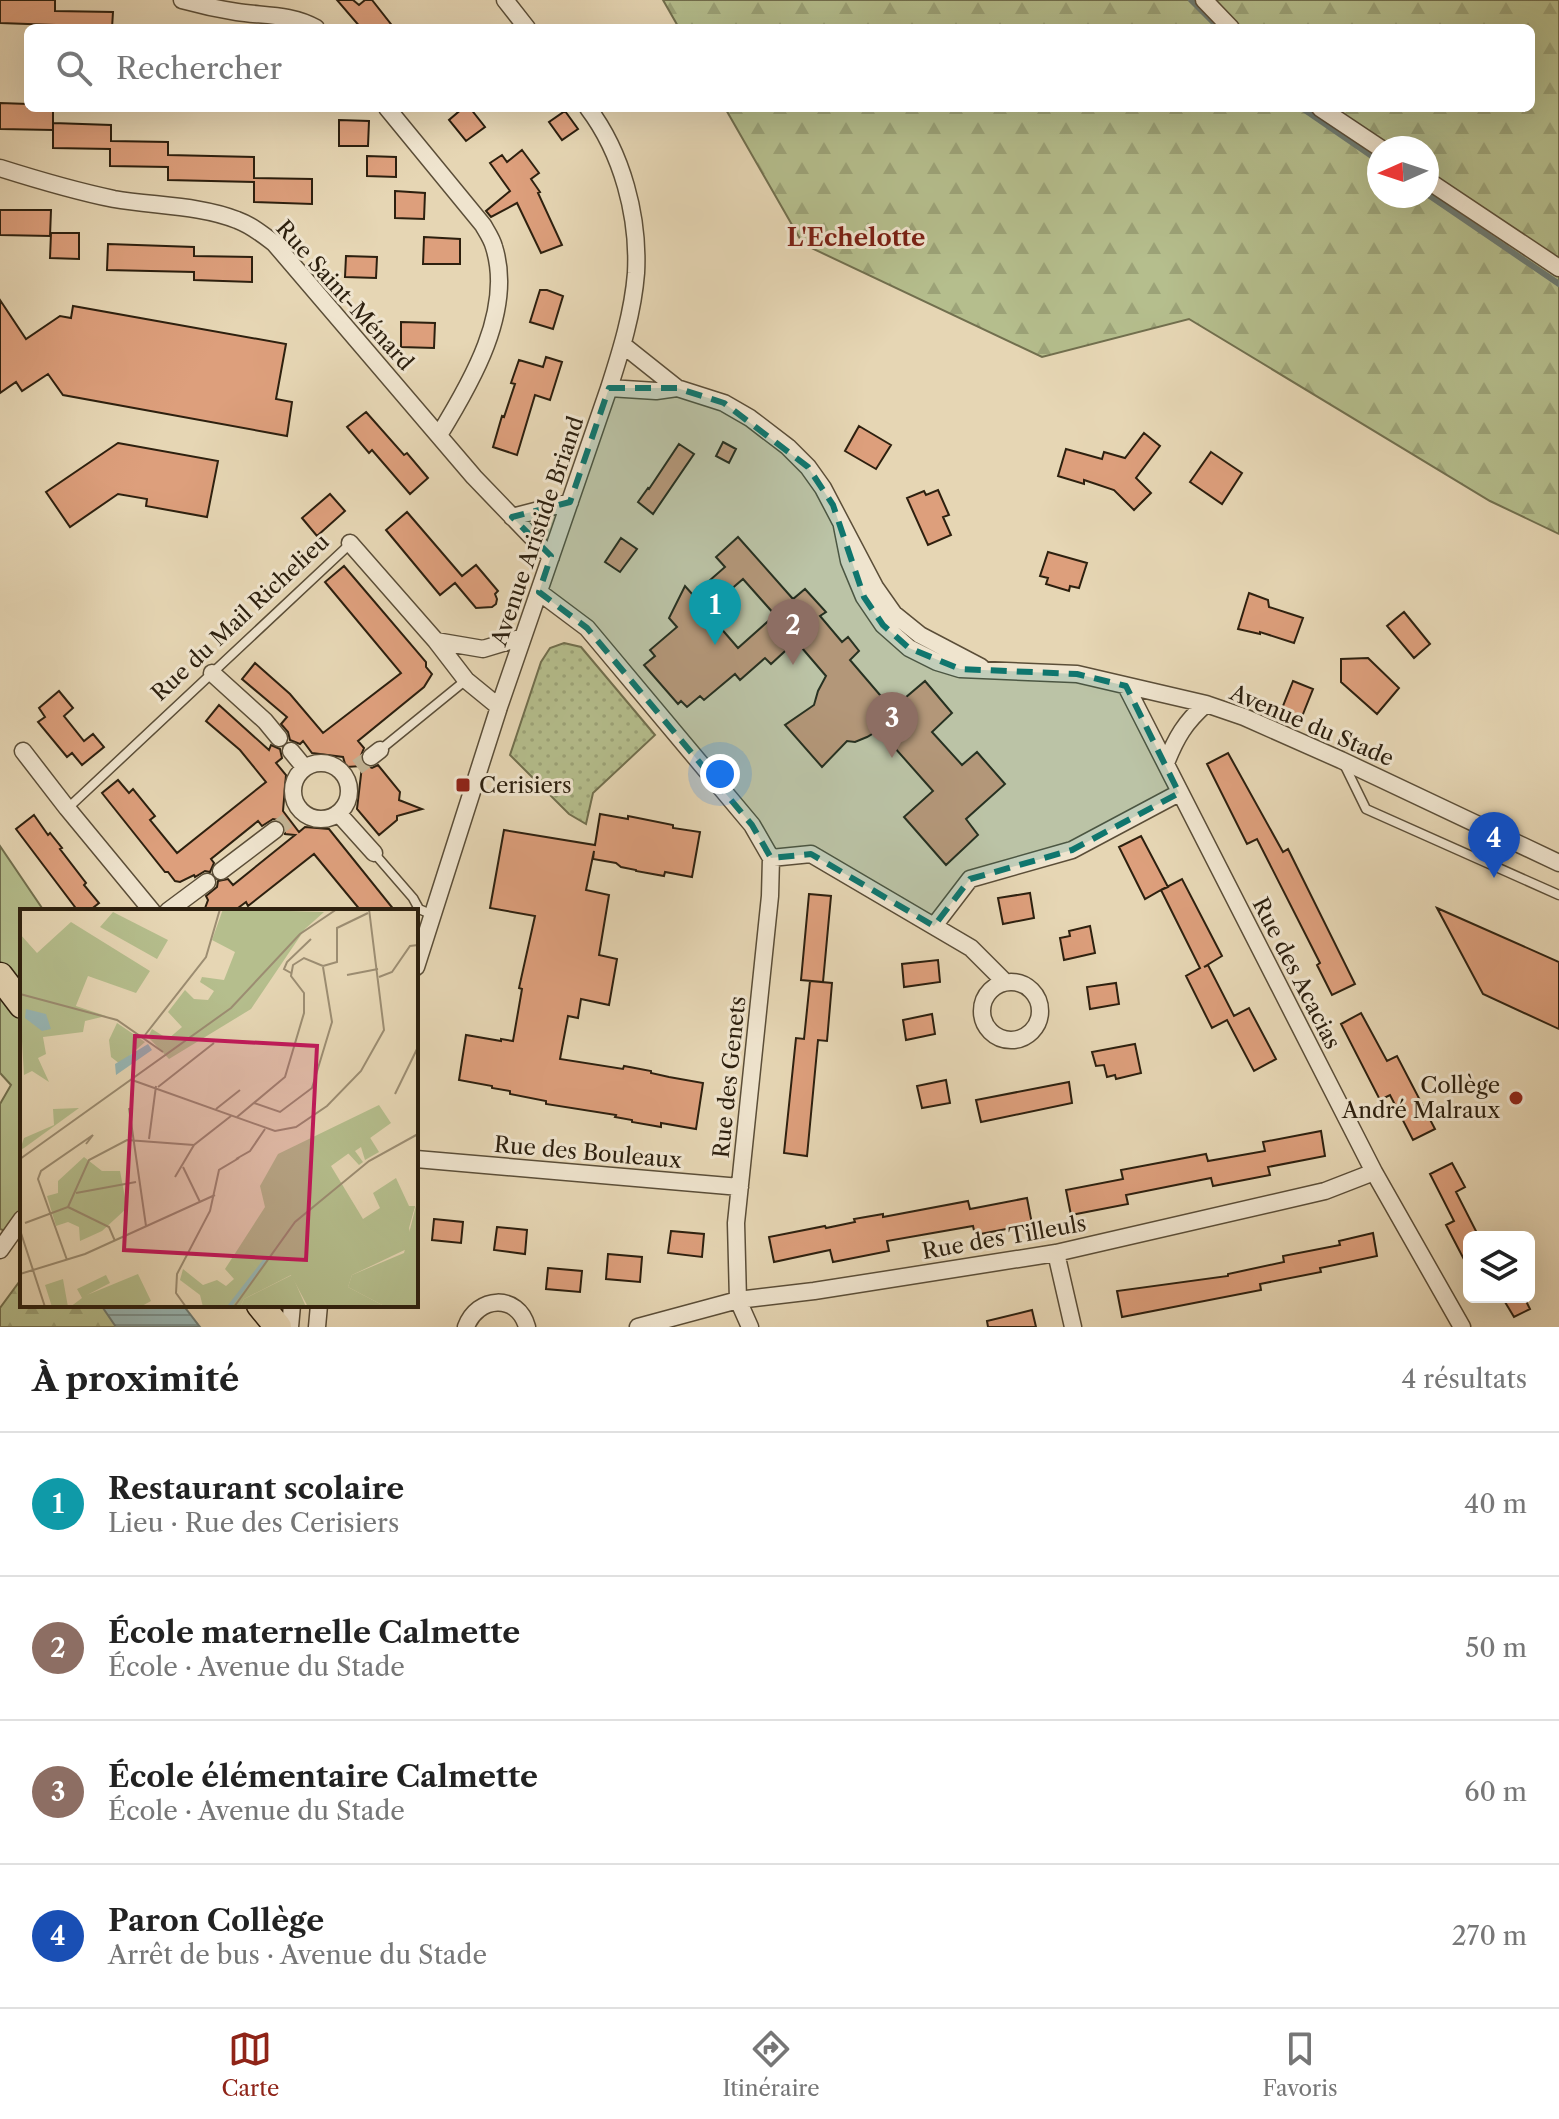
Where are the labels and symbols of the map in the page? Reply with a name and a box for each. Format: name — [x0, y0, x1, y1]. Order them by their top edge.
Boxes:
north arrow — [1367, 136, 1439, 208]
street label: Rue Saint-Ménard — [270, 215, 419, 376]
district label: L'Echelotte — [787, 223, 925, 252]
street label: Avenue Aristide Briand — [485, 413, 589, 650]
street label: Rue du Mail Richelieu — [146, 528, 335, 707]
pin: 1 — [689, 579, 741, 645]
pin: 2 — [767, 599, 819, 665]
street label: Avenue du Stade — [1225, 678, 1398, 772]
pin: 3 — [866, 692, 918, 758]
your location — [700, 754, 740, 794]
place label: Cerisiers — [479, 772, 572, 799]
marker: Cerisiers — [454, 776, 472, 794]
pin: 4 — [1468, 812, 1520, 878]
street label: Rue des Acacias — [1247, 893, 1346, 1054]
inset map — [20, 909, 418, 1307]
street label: Rue des Genets — [708, 995, 751, 1159]
place label: Collège André Malraux — [1341, 1072, 1500, 1124]
marker: Collège André Malraux — [1507, 1089, 1525, 1107]
street label: Rue des Bouleaux — [493, 1131, 683, 1174]
street label: Rue des Tilleuls — [920, 1210, 1088, 1265]

